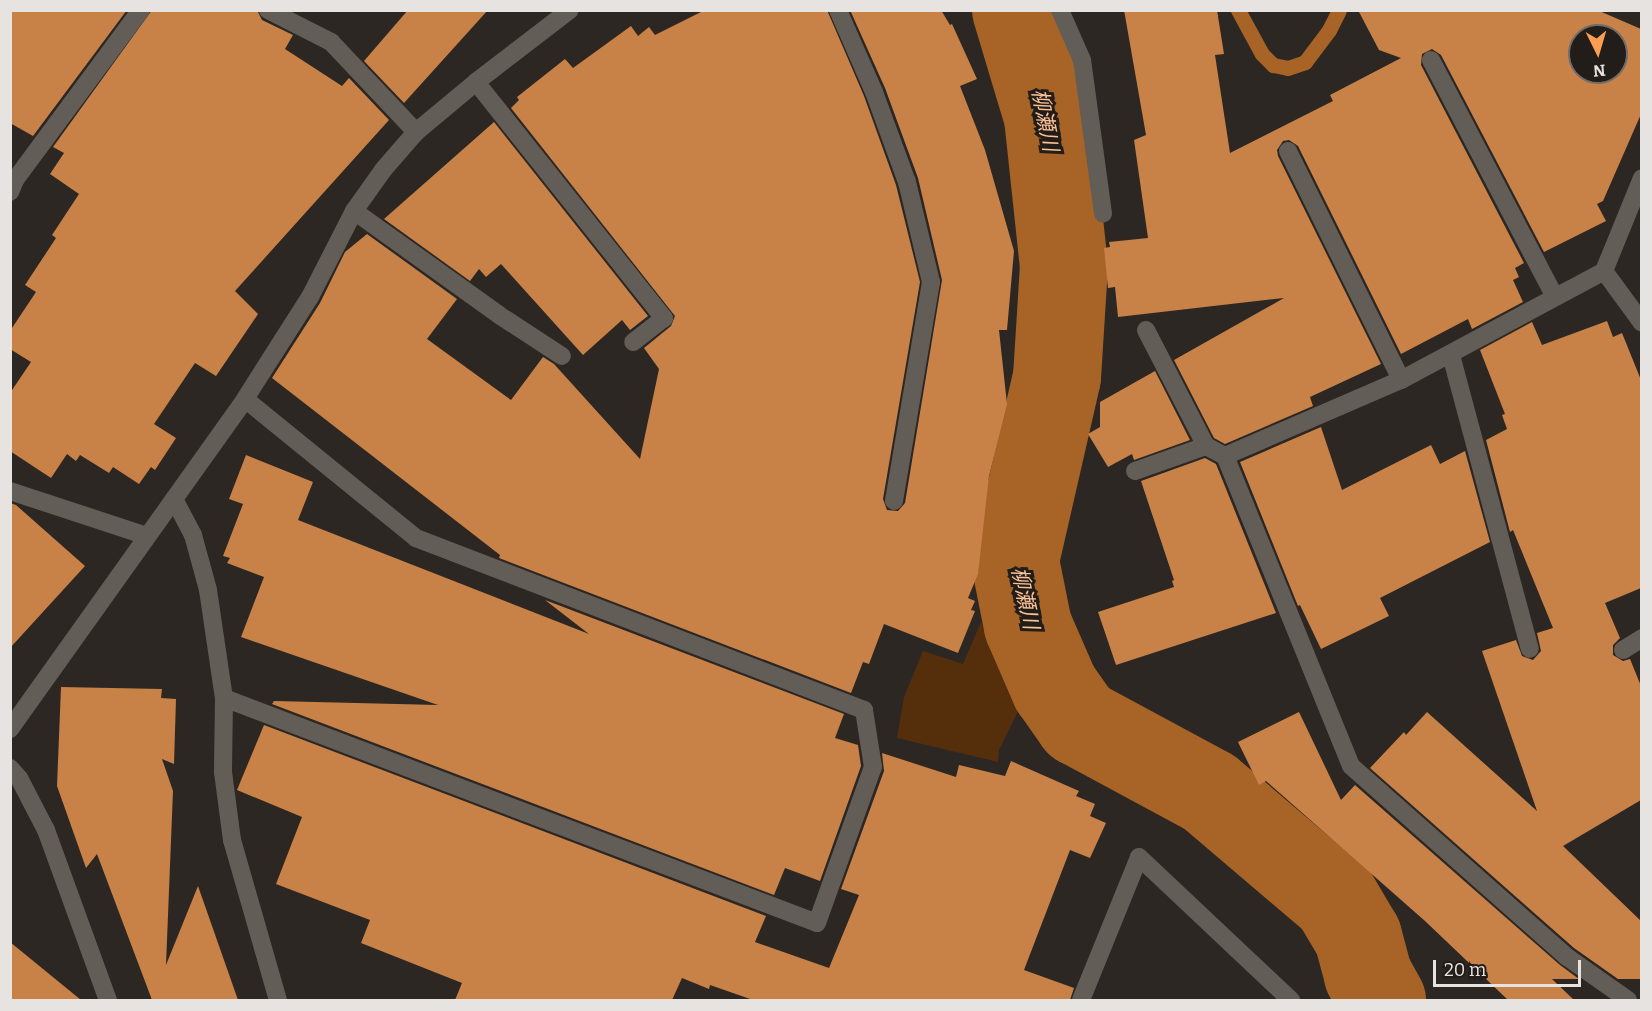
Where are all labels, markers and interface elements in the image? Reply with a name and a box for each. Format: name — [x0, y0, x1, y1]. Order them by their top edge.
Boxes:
north arrow — [1568, 24, 1628, 84]
text: N — [1592, 60, 1606, 80]
water label: 柳瀬川 — [1027, 87, 1063, 153]
water label: 柳瀬川 — [1006, 565, 1044, 631]
scale bar — [1436, 948, 1584, 986]
text: 20 m — [1444, 959, 1486, 981]

